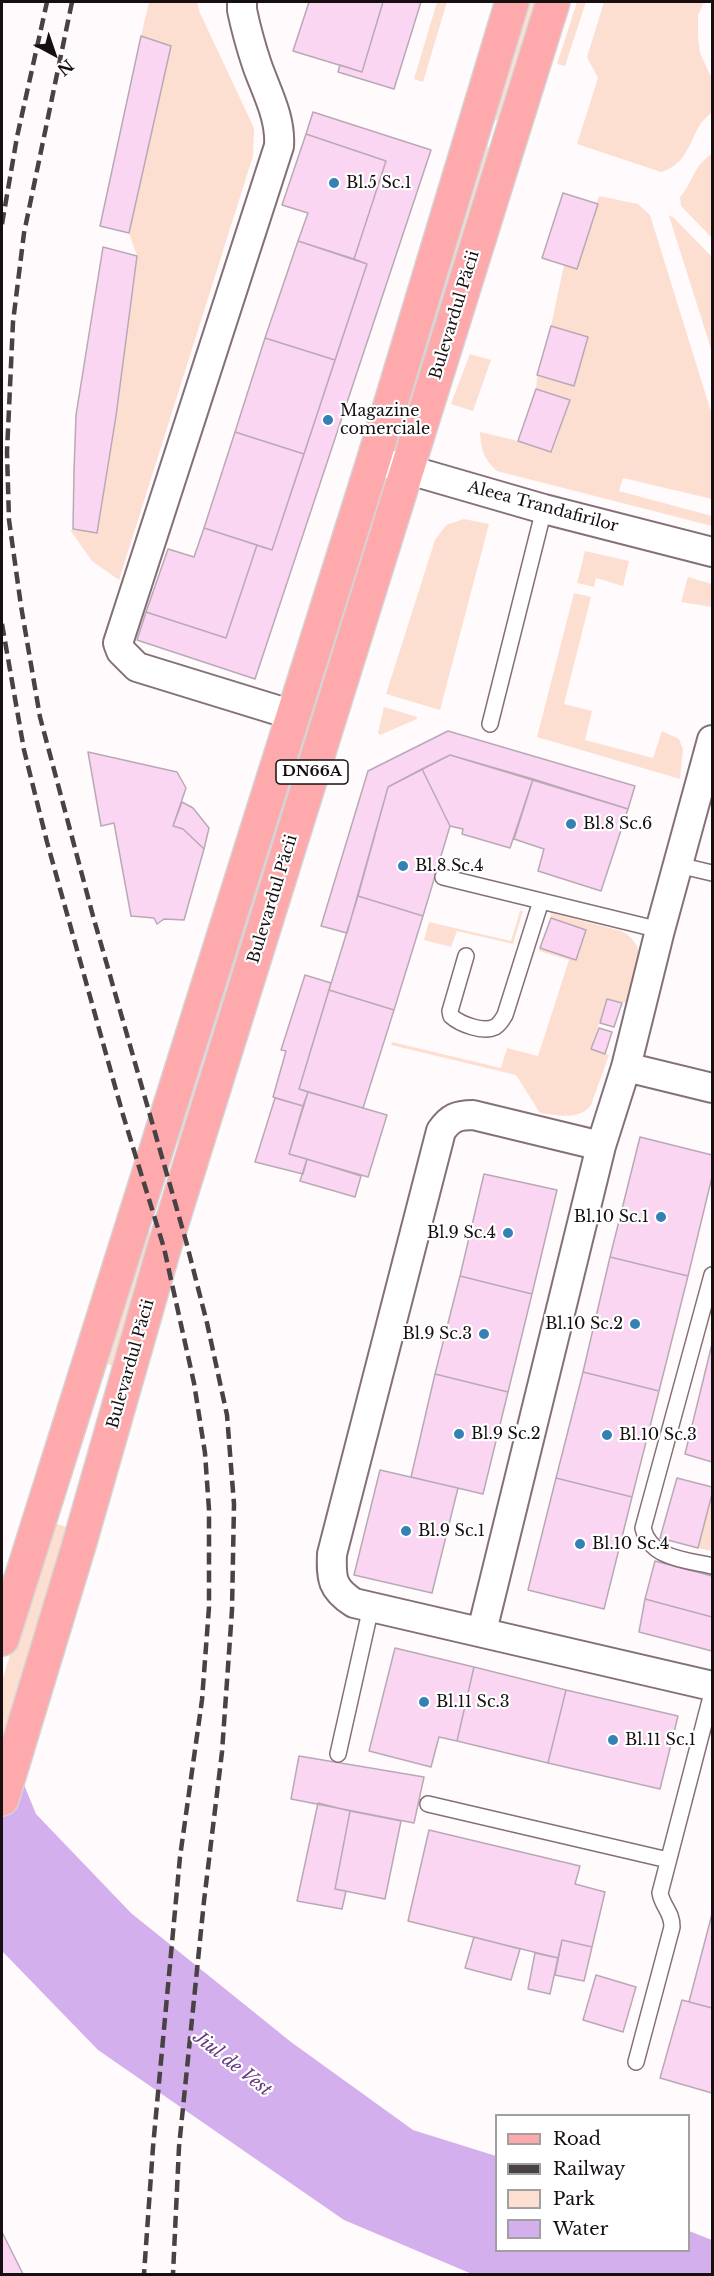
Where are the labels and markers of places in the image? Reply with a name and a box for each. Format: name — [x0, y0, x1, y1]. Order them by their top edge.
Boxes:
place label: Bl.5 Sc.1 — [346, 173, 412, 193]
marker: Bl.5 Sc.1 — [327, 176, 341, 190]
place label: Magazine comerciale — [340, 401, 430, 439]
marker: Magazine comerciale — [321, 413, 335, 427]
place label: Bl.8 Sc.6 — [583, 814, 652, 834]
marker: Bl.8 Sc.6 — [564, 817, 578, 831]
place label: Bl.8 Sc.4 — [415, 856, 483, 876]
marker: Bl.8 Sc.4 — [396, 859, 410, 873]
place label: Bl.10 Sc.1 — [574, 1207, 649, 1227]
marker: Bl.10 Sc.1 — [654, 1210, 668, 1224]
place label: Bl.9 Sc.4 — [427, 1223, 496, 1243]
marker: Bl.9 Sc.4 — [501, 1226, 515, 1240]
place label: Bl.10 Sc.2 — [545, 1314, 623, 1334]
marker: Bl.10 Sc.2 — [628, 1317, 642, 1331]
place label: Bl.9 Sc.3 — [402, 1324, 472, 1344]
marker: Bl.9 Sc.3 — [477, 1327, 491, 1341]
place label: Bl.9 Sc.2 — [471, 1424, 541, 1444]
place label: Bl.10 Sc.3 — [619, 1425, 697, 1445]
marker: Bl.9 Sc.2 — [452, 1427, 466, 1441]
marker: Bl.10 Sc.3 — [600, 1428, 614, 1442]
place label: Bl.9 Sc.1 — [418, 1521, 485, 1541]
marker: Bl.9 Sc.1 — [399, 1524, 413, 1538]
place label: Bl.10 Sc.4 — [592, 1534, 669, 1554]
marker: Bl.10 Sc.4 — [573, 1537, 587, 1551]
place label: Bl.11 Sc.3 — [436, 1692, 510, 1712]
marker: Bl.11 Sc.3 — [417, 1695, 431, 1709]
place label: Bl.11 Sc.1 — [625, 1730, 696, 1750]
marker: Bl.11 Sc.1 — [606, 1733, 620, 1747]

